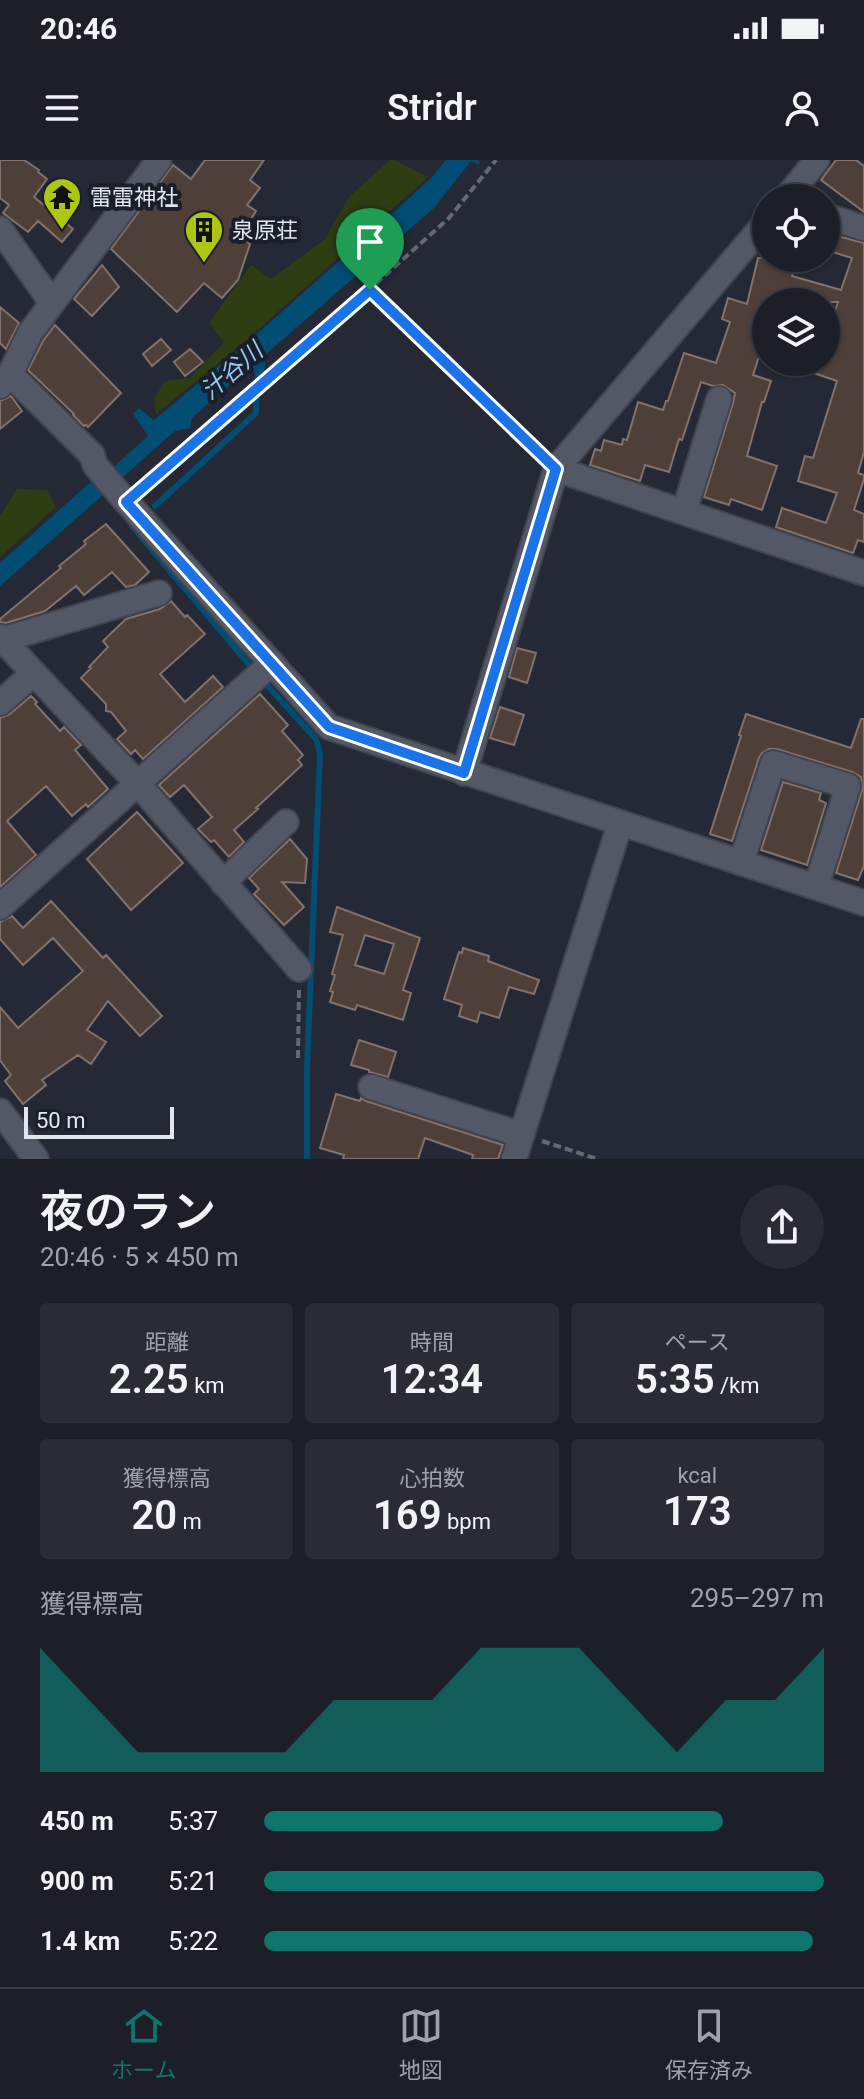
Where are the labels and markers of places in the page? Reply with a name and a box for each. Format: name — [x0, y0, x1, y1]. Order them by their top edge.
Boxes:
temple icon: 雷雷神社 — [41, 176, 83, 231]
place label: 雷雷神社 — [90, 185, 178, 210]
pin — [336, 208, 404, 290]
building icon: 泉原荘 — [183, 209, 225, 264]
place label: 泉原荘 — [232, 218, 298, 243]

